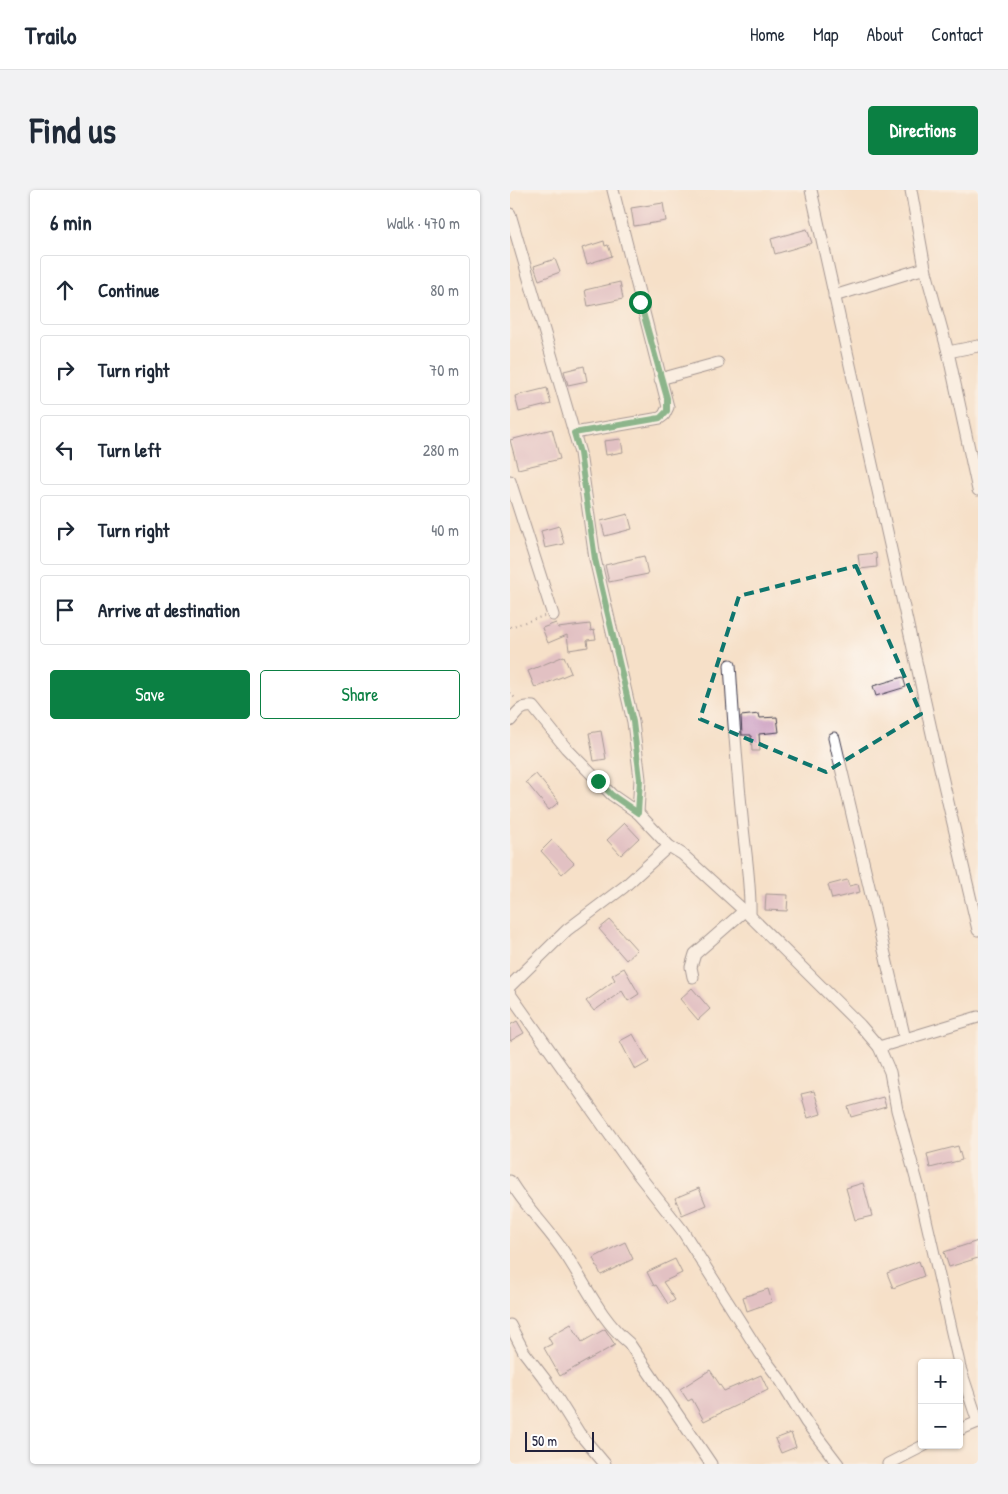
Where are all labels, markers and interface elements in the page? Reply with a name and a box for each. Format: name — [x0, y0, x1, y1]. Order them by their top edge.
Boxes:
text: Trailo — [25, 19, 76, 51]
text: Home — [750, 22, 785, 47]
text: Map — [813, 22, 838, 47]
text: About — [866, 22, 903, 47]
text: Contact — [931, 22, 983, 47]
button: Directions — [868, 106, 978, 155]
text: Find us — [30, 107, 116, 154]
text: 6 min — [50, 208, 92, 237]
text: Walk · 470 m — [387, 212, 460, 234]
icon: ahead — [51, 276, 79, 304]
text: Continue — [98, 277, 159, 303]
text: 80 m — [430, 279, 459, 301]
route start — [629, 291, 652, 314]
icon: right — [51, 356, 79, 384]
text: Turn right — [98, 357, 169, 383]
text: 70 m — [429, 359, 459, 381]
icon: left — [51, 436, 79, 464]
text: Turn left — [98, 437, 161, 463]
text: 280 m — [423, 439, 459, 461]
icon: right — [51, 516, 79, 544]
text: Turn right — [98, 517, 169, 543]
text: 40 m — [431, 519, 459, 541]
icon: arrive — [51, 596, 79, 624]
text: Arrive at destination — [98, 597, 240, 623]
button: Save — [50, 670, 250, 719]
button: Share — [260, 670, 460, 719]
route end — [587, 770, 610, 793]
map controls — [918, 1359, 963, 1449]
button: + — [918, 1359, 963, 1404]
button: − — [918, 1404, 963, 1449]
scale bar — [525, 1429, 594, 1452]
text: 50 m — [532, 1431, 557, 1450]

